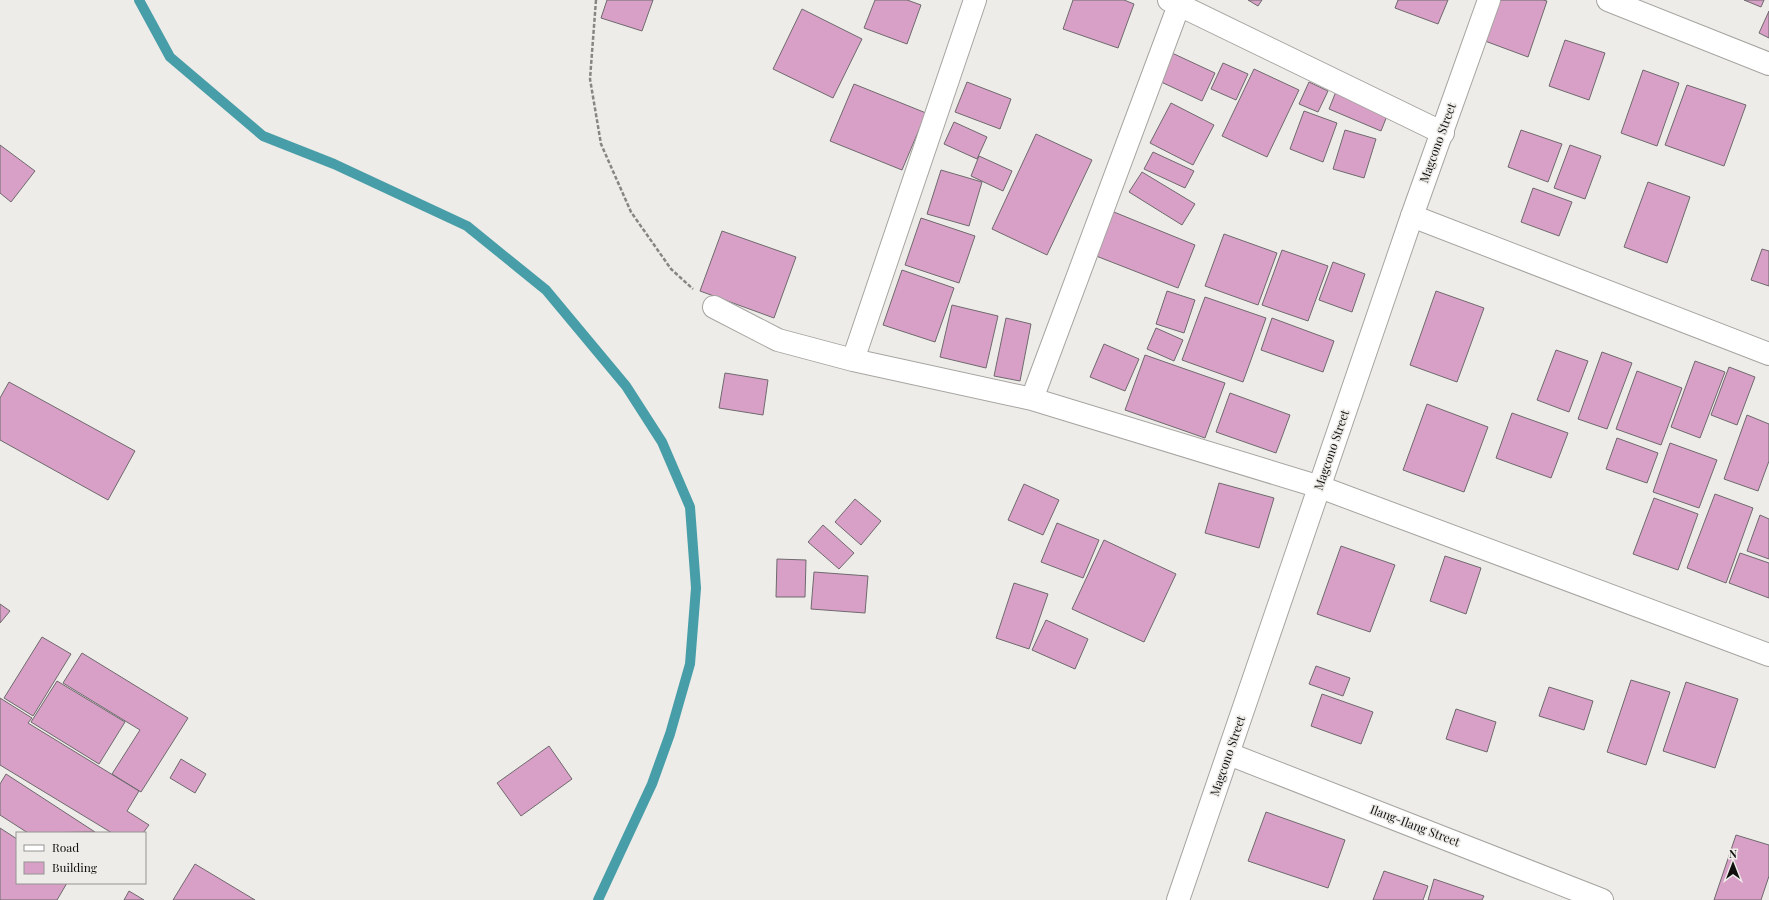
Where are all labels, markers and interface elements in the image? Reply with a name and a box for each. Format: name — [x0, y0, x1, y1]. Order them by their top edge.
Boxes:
street label: Magcono Street — [1415, 100, 1459, 185]
street label: Magcono Street — [1310, 407, 1353, 492]
street label: Magcono Street — [1206, 713, 1249, 798]
street label: Ilang-Ilang Street — [1368, 801, 1463, 850]
legend — [16, 832, 146, 884]
text: Road — [52, 839, 79, 855]
north arrow — [1713, 844, 1753, 884]
text: N — [1729, 846, 1737, 861]
text: Building — [52, 859, 98, 875]

